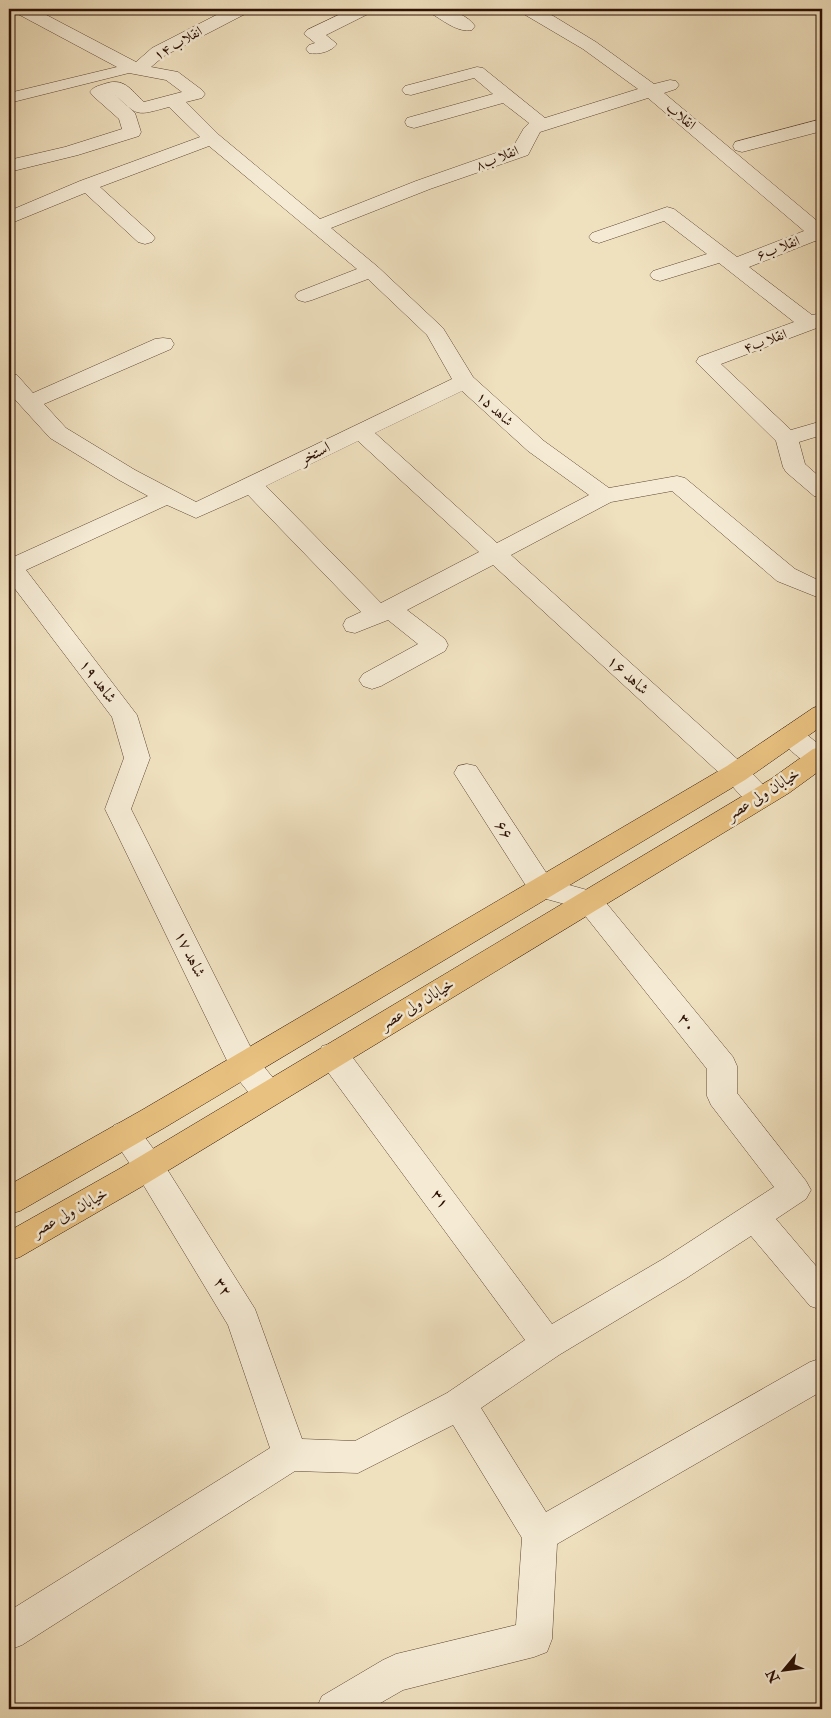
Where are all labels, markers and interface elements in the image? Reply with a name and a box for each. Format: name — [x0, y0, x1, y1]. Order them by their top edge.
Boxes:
street label: انقلاب ۱۴ — [151, 22, 205, 64]
street label: انقلاب — [663, 99, 699, 133]
street label: انقلا ب۸ — [473, 142, 521, 174]
street label: انقلا ب۶ — [754, 232, 802, 264]
street label: انقلا ب۴ — [741, 325, 789, 357]
street label: شاهد ۱۵ — [473, 388, 517, 430]
street label: استخر — [295, 437, 334, 470]
street label: شاهد ۱۶ — [603, 651, 653, 699]
street label: شاهد ۱۹ — [75, 655, 121, 707]
street label: خیابان ولی عصر — [721, 763, 804, 826]
street label: ۶۶ — [491, 817, 517, 843]
street label: شاهد ۱۷ — [170, 927, 210, 981]
street label: خیابان ولی عصر — [374, 974, 458, 1035]
street label: ۳۰ — [673, 1009, 701, 1037]
street label: خیابان ولی عصر — [27, 1183, 111, 1242]
street label: ۳۱ — [426, 1186, 454, 1212]
street label: ۳۲ — [210, 1274, 236, 1300]
north arrow — [758, 1646, 808, 1696]
text: N — [762, 1666, 784, 1687]

